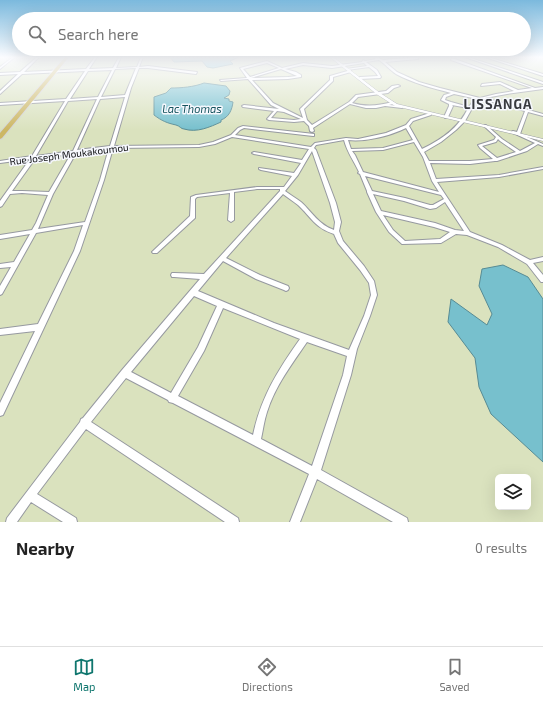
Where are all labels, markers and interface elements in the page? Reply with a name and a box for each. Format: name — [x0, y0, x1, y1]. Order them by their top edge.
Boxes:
search box — [12, 12, 531, 56]
icon: search — [26, 23, 48, 45]
text: Search here — [58, 25, 139, 43]
district label: LISSANGA — [464, 96, 532, 112]
water label: Lac Thomas — [162, 102, 222, 115]
street label: Rue Joseph Moukakoumou — [9, 141, 129, 167]
map controls — [495, 474, 531, 510]
button: layers — [495, 474, 531, 510]
text: Nearby — [16, 538, 74, 558]
text: 0 results — [475, 540, 527, 556]
tab: Map — [73, 656, 95, 693]
tab: Directions — [242, 656, 293, 693]
tab: Saved — [439, 656, 470, 693]

